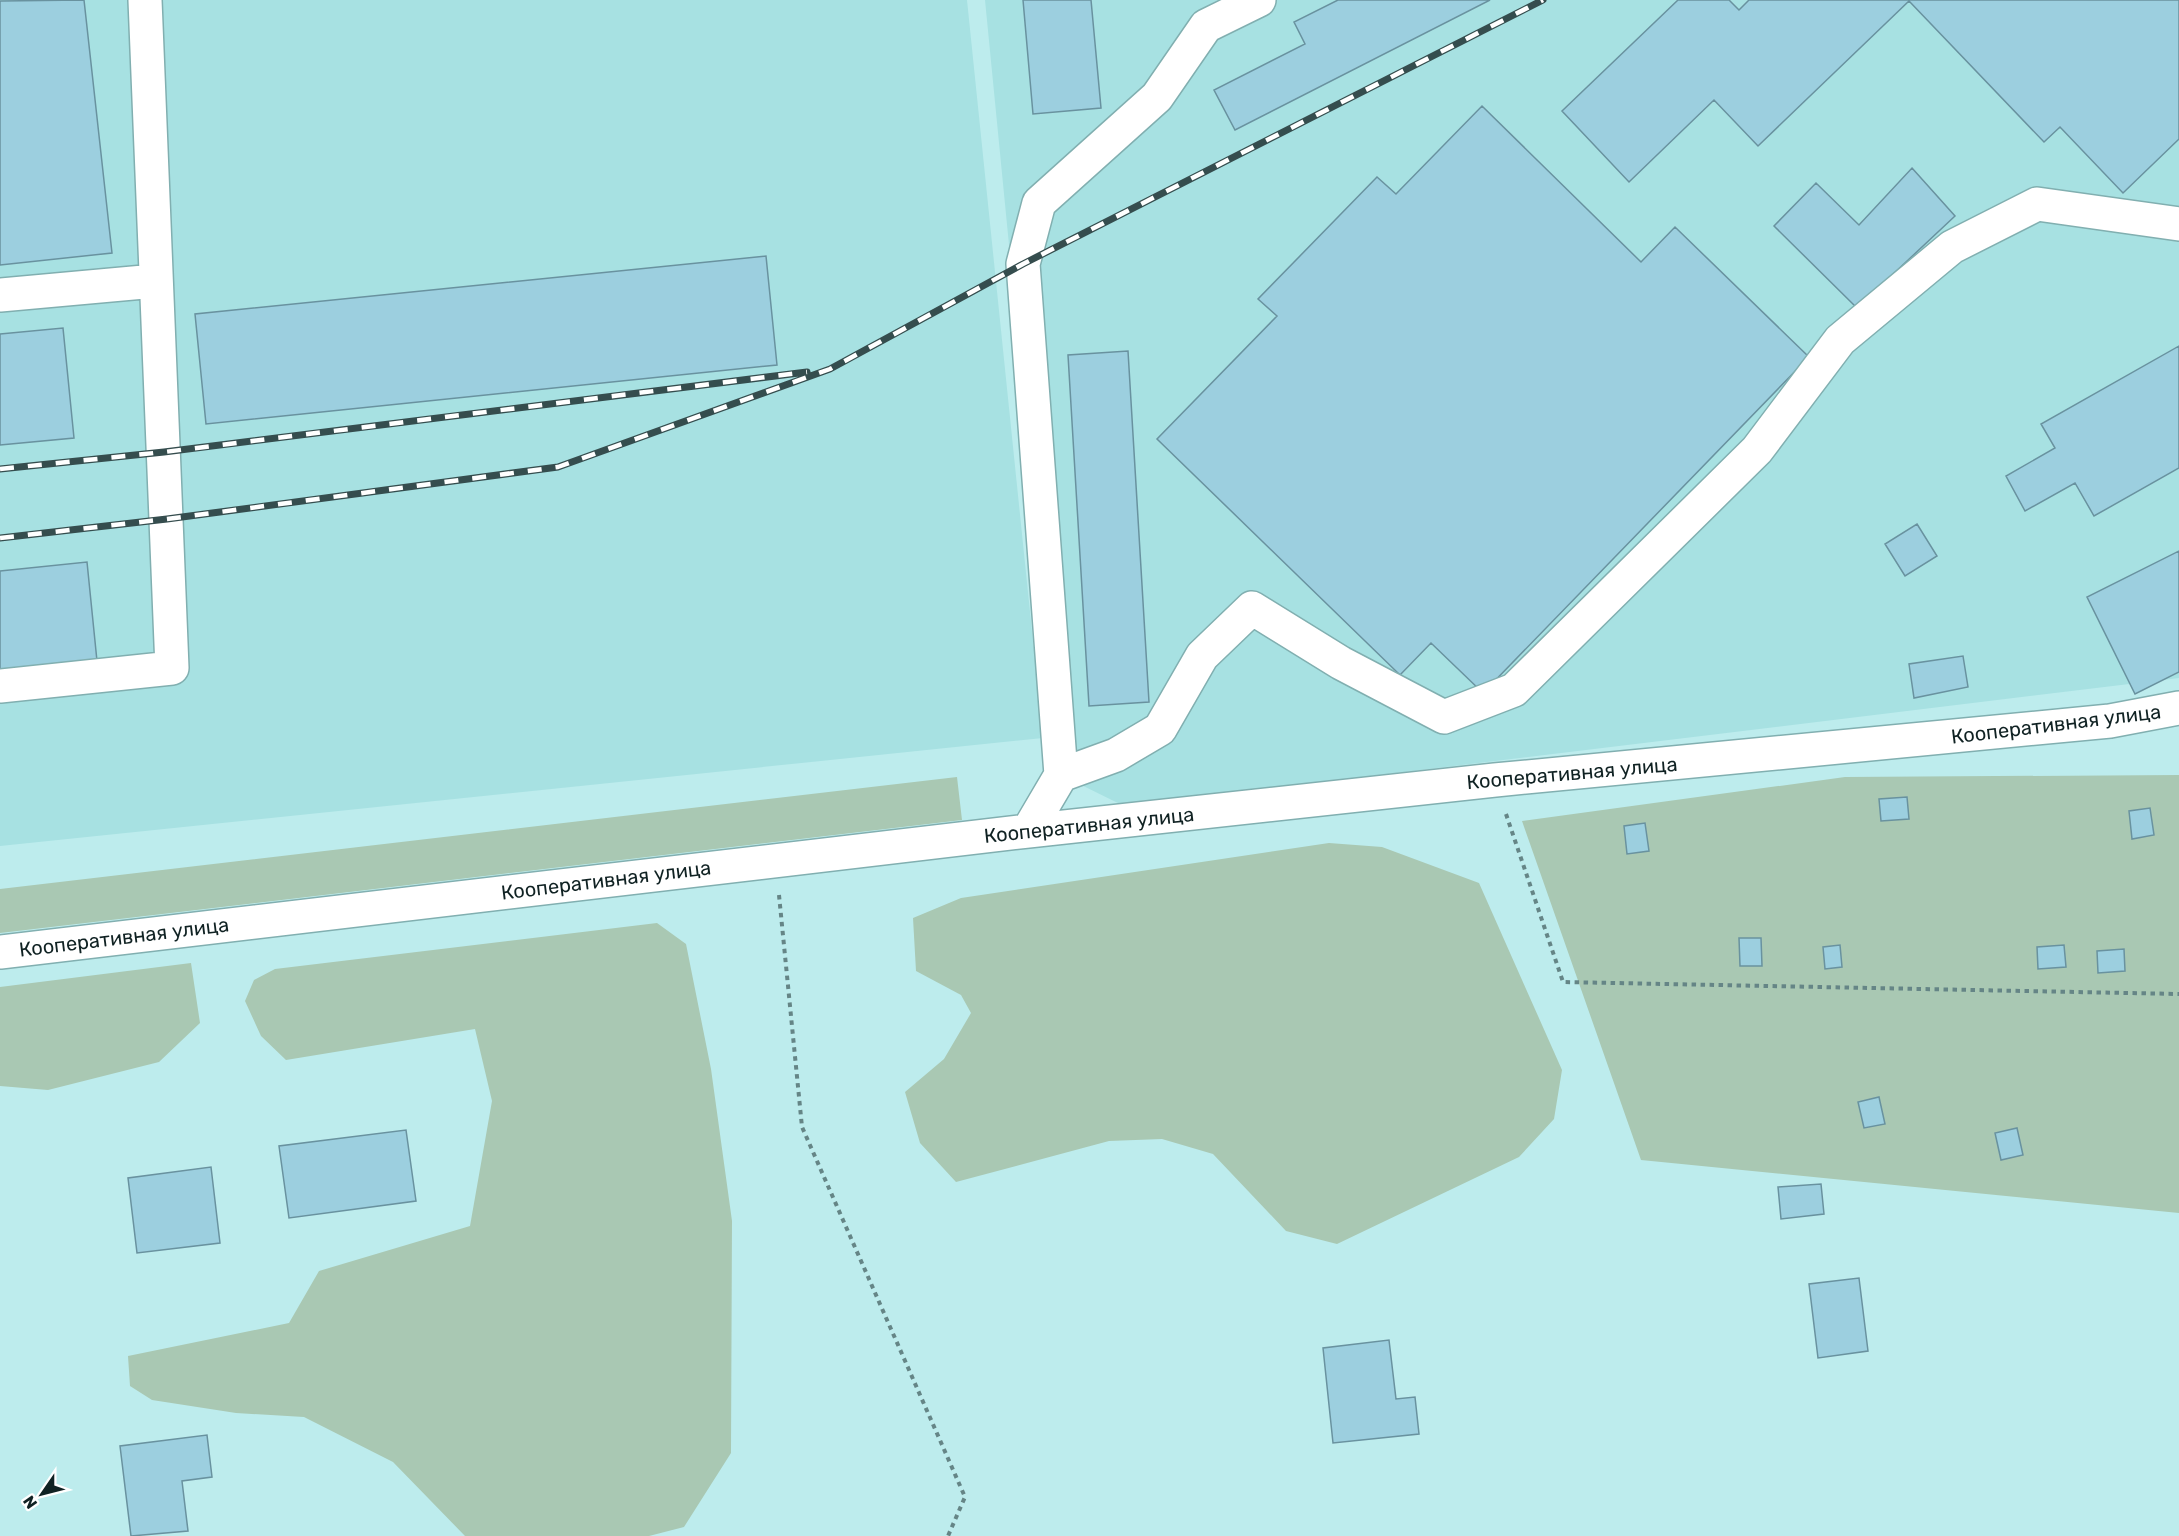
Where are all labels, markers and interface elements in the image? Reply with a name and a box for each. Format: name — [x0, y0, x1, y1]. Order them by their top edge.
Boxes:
street label: Кооперативная улица — [1950, 699, 2162, 749]
street label: Кооперативная улица — [1466, 752, 1678, 794]
street label: Кооперативная улица — [983, 802, 1195, 848]
street label: Кооперативная улица — [500, 855, 712, 905]
street label: Кооперативная улица — [18, 912, 230, 962]
north arrow — [12, 1464, 72, 1524]
text: N — [19, 1492, 41, 1512]

